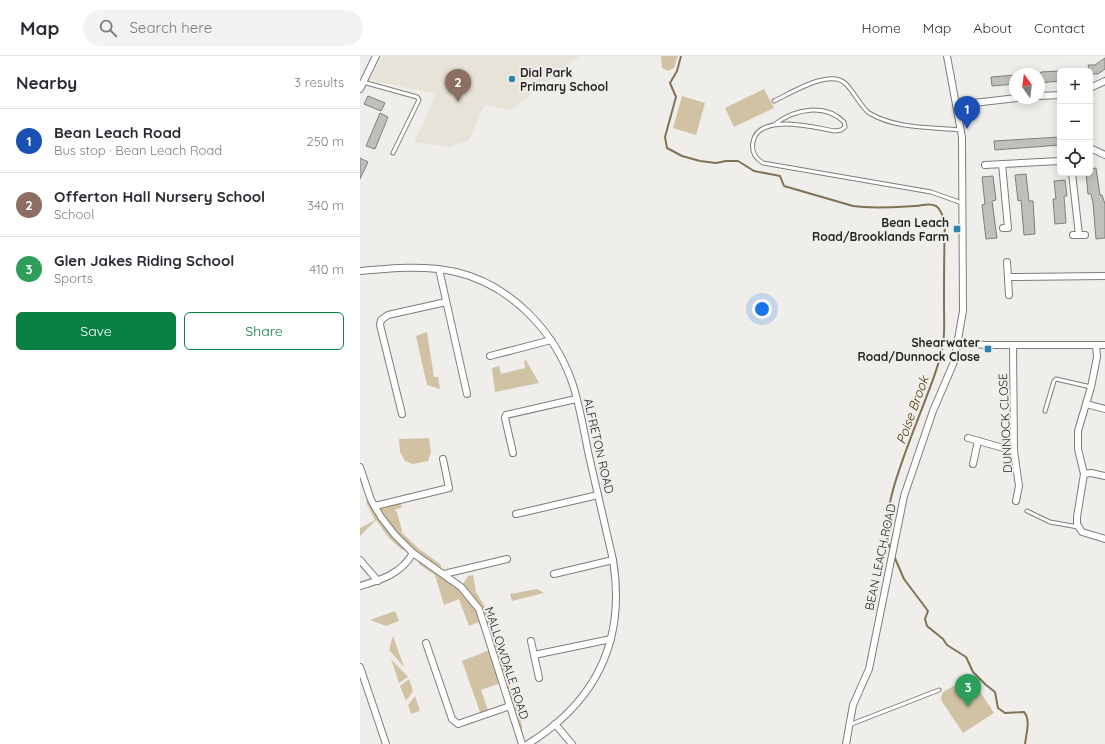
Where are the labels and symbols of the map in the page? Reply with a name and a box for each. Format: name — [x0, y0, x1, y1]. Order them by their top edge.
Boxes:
place label: Dial Park Primary School — [520, 65, 608, 94]
north arrow — [1009, 68, 1045, 104]
pin: 2 — [445, 69, 471, 102]
marker: Dial Park Primary School — [507, 74, 517, 84]
pin: 1 — [954, 96, 980, 129]
place label: Bean Leach Road/Brooklands Farm — [812, 215, 949, 244]
marker: Bean Leach Road/Brooklands Farm — [952, 224, 962, 234]
your location — [752, 299, 772, 319]
place label: Shearwater Road/Dunnock Close — [858, 335, 980, 364]
marker: Shearwater Road/Dunnock Close — [983, 344, 993, 354]
water label: Poise Brook — [892, 373, 932, 446]
street label: DUNNOCK CLOSE — [995, 373, 1015, 473]
street label: ALFRETON ROAD — [581, 397, 617, 496]
street label: BEAN LEACH ROAD — [861, 502, 899, 612]
street label: MALLOWDALE ROAD — [482, 605, 532, 721]
pin: 3 — [955, 674, 981, 707]

